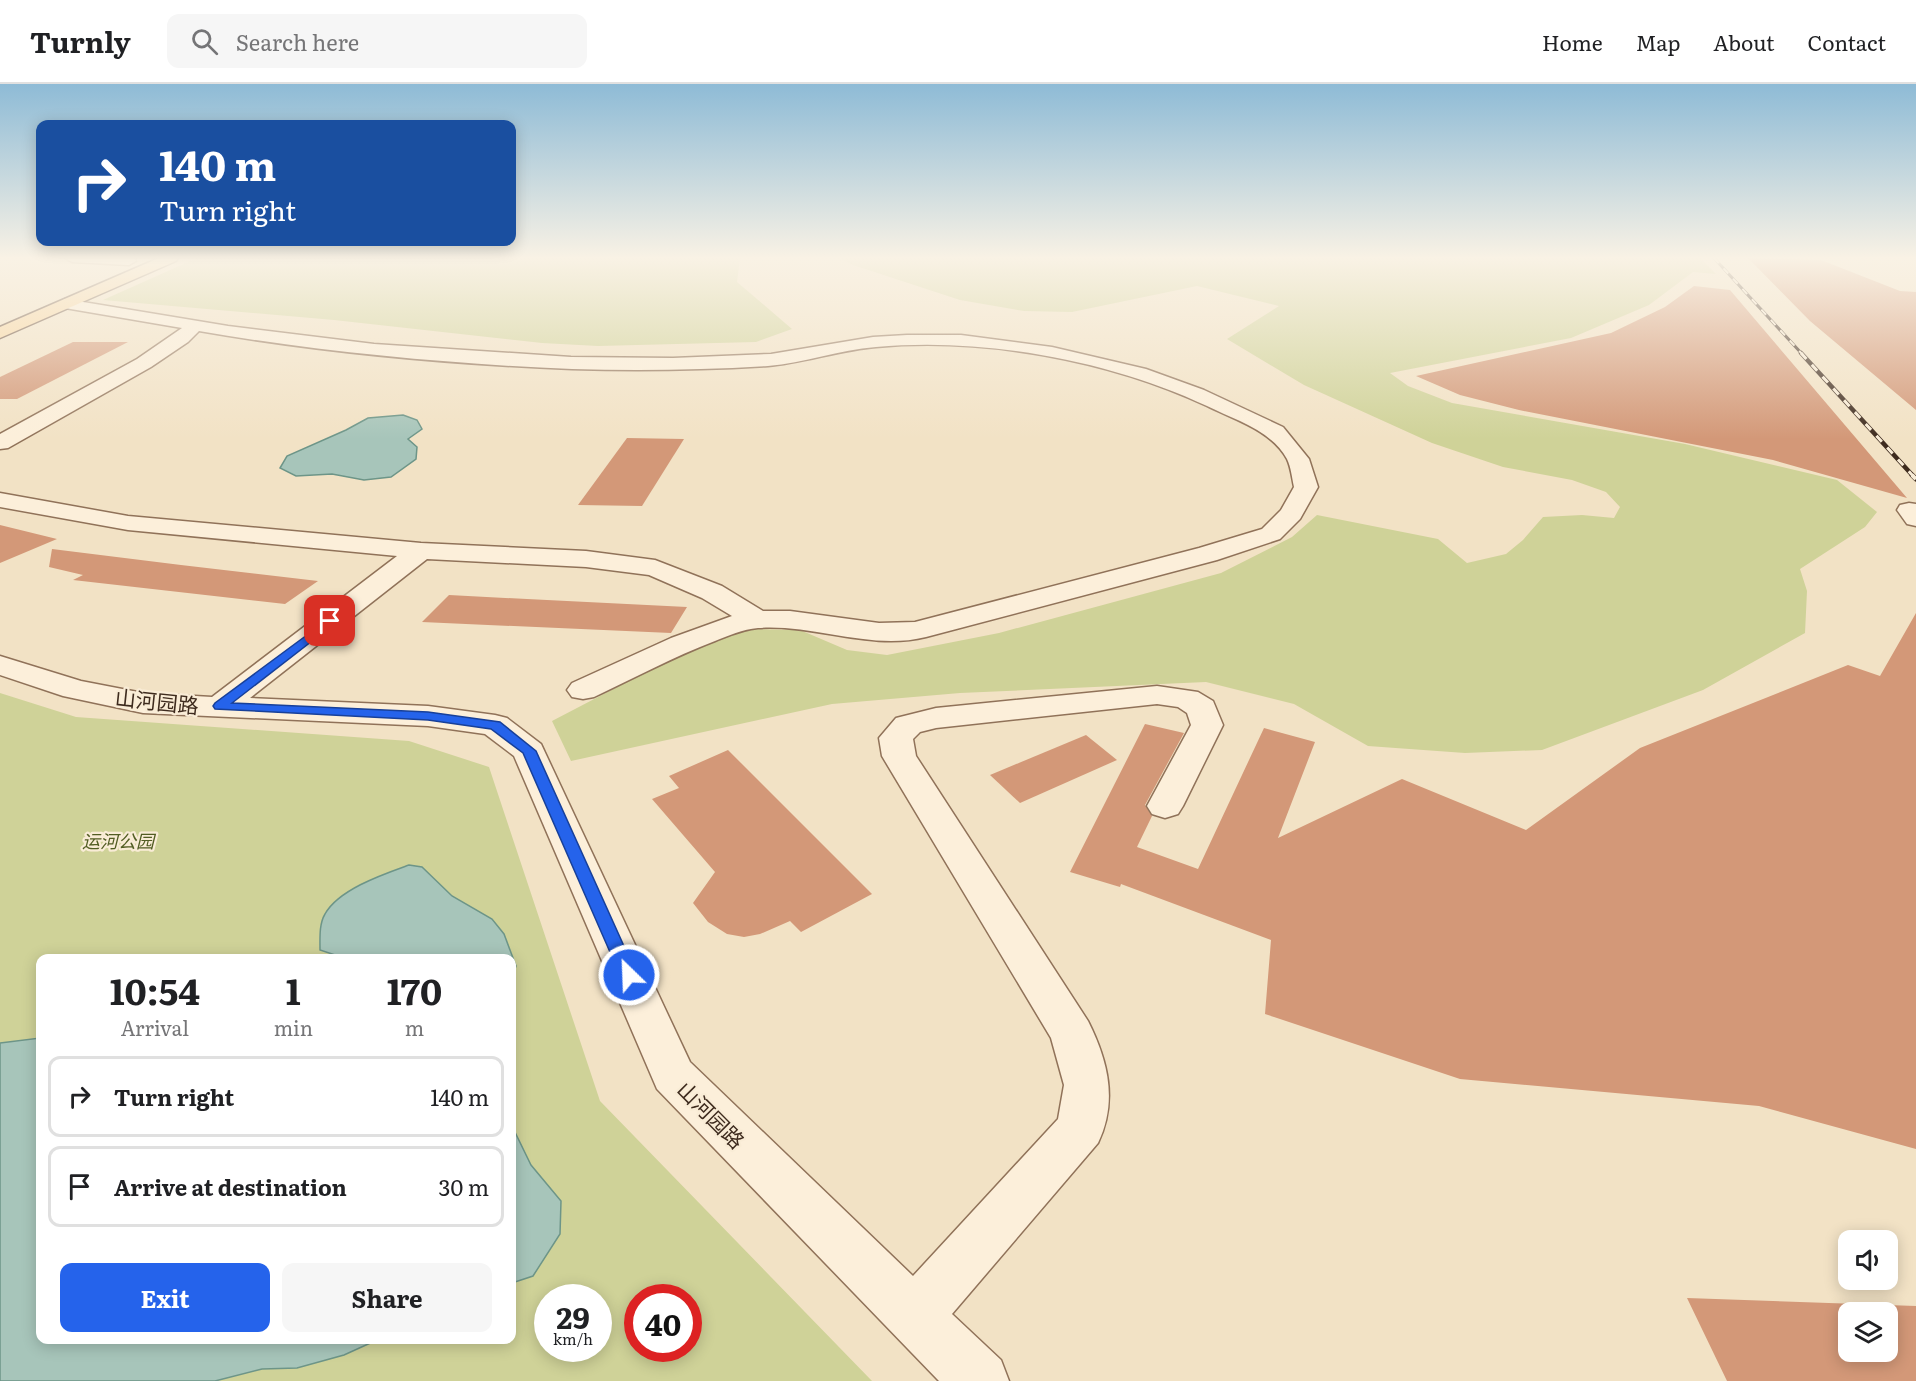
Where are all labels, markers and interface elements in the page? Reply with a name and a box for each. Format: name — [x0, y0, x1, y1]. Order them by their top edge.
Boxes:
search box — [167, 14, 587, 68]
text: Turnly — [30, 20, 131, 62]
icon: search — [188, 25, 221, 58]
text: Search here — [236, 25, 359, 58]
text: Home — [1542, 26, 1603, 57]
text: Map — [1636, 26, 1680, 57]
text: About — [1713, 26, 1775, 57]
text: Contact — [1808, 26, 1886, 57]
text: 140 m — [159, 132, 276, 194]
icon: right — [60, 144, 138, 222]
text: Turn right — [159, 189, 296, 229]
pin — [304, 595, 355, 646]
icon: arrive — [313, 604, 346, 637]
street label: 山河园路 — [114, 680, 200, 720]
park label: 运河公园 — [82, 827, 157, 854]
position arrow — [597, 943, 661, 1007]
text: 10:54 — [110, 963, 200, 1016]
text: 1 — [286, 963, 301, 1016]
text: 170 — [387, 963, 442, 1016]
text: Arrival — [121, 1012, 189, 1042]
text: min — [274, 1012, 313, 1042]
text: m — [405, 1012, 424, 1042]
street label: 山河园路 — [671, 1073, 753, 1155]
icon: right — [63, 1080, 96, 1113]
text: Turn right — [114, 1080, 234, 1113]
text: 140 m — [430, 1080, 489, 1113]
icon: arrive — [63, 1170, 96, 1203]
text: Arrive at destination — [114, 1170, 347, 1203]
text: 30 m — [439, 1170, 489, 1203]
map controls — [1838, 1230, 1898, 1362]
button: sound — [1838, 1230, 1898, 1290]
button: Exit — [60, 1263, 270, 1332]
button: Share — [282, 1263, 492, 1332]
speed limit sign: 40 — [624, 1284, 702, 1362]
text: 29 — [556, 1294, 590, 1338]
button: layers — [1838, 1302, 1898, 1362]
text: km/h — [553, 1327, 593, 1350]

